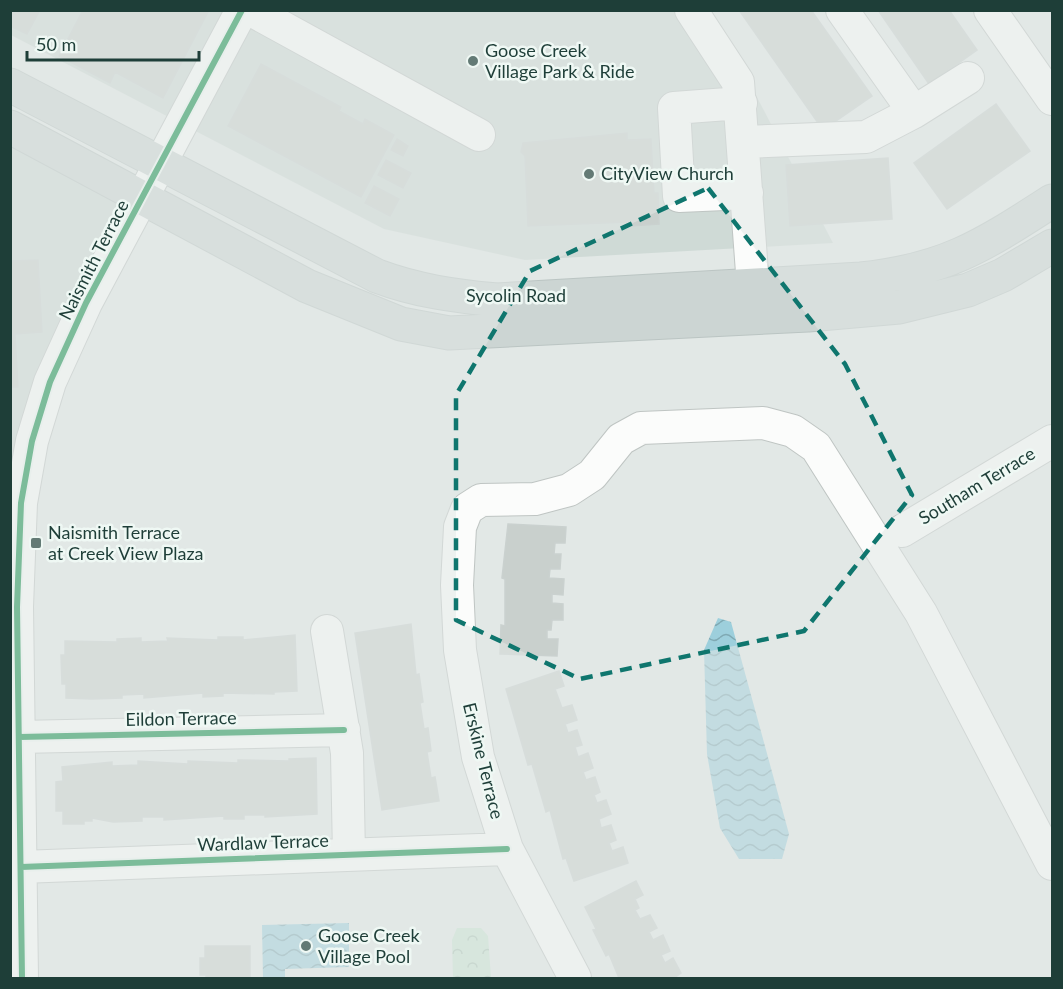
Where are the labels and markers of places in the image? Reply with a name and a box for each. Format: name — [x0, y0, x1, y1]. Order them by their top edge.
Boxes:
place label: Goose Creek Village Park & Ride — [485, 39, 635, 82]
marker: Goose Creek Village Park & Ride — [466, 54, 480, 68]
place label: CityView Church — [601, 162, 734, 184]
marker: CityView Church — [582, 167, 596, 181]
place label: Naismith Terrace at Creek View Plaza — [48, 521, 204, 564]
marker: Naismith Terrace at Creek View Plaza — [29, 536, 43, 550]
place label: Goose Creek Village Pool — [318, 924, 421, 967]
marker: Goose Creek Village Pool — [299, 939, 313, 953]

